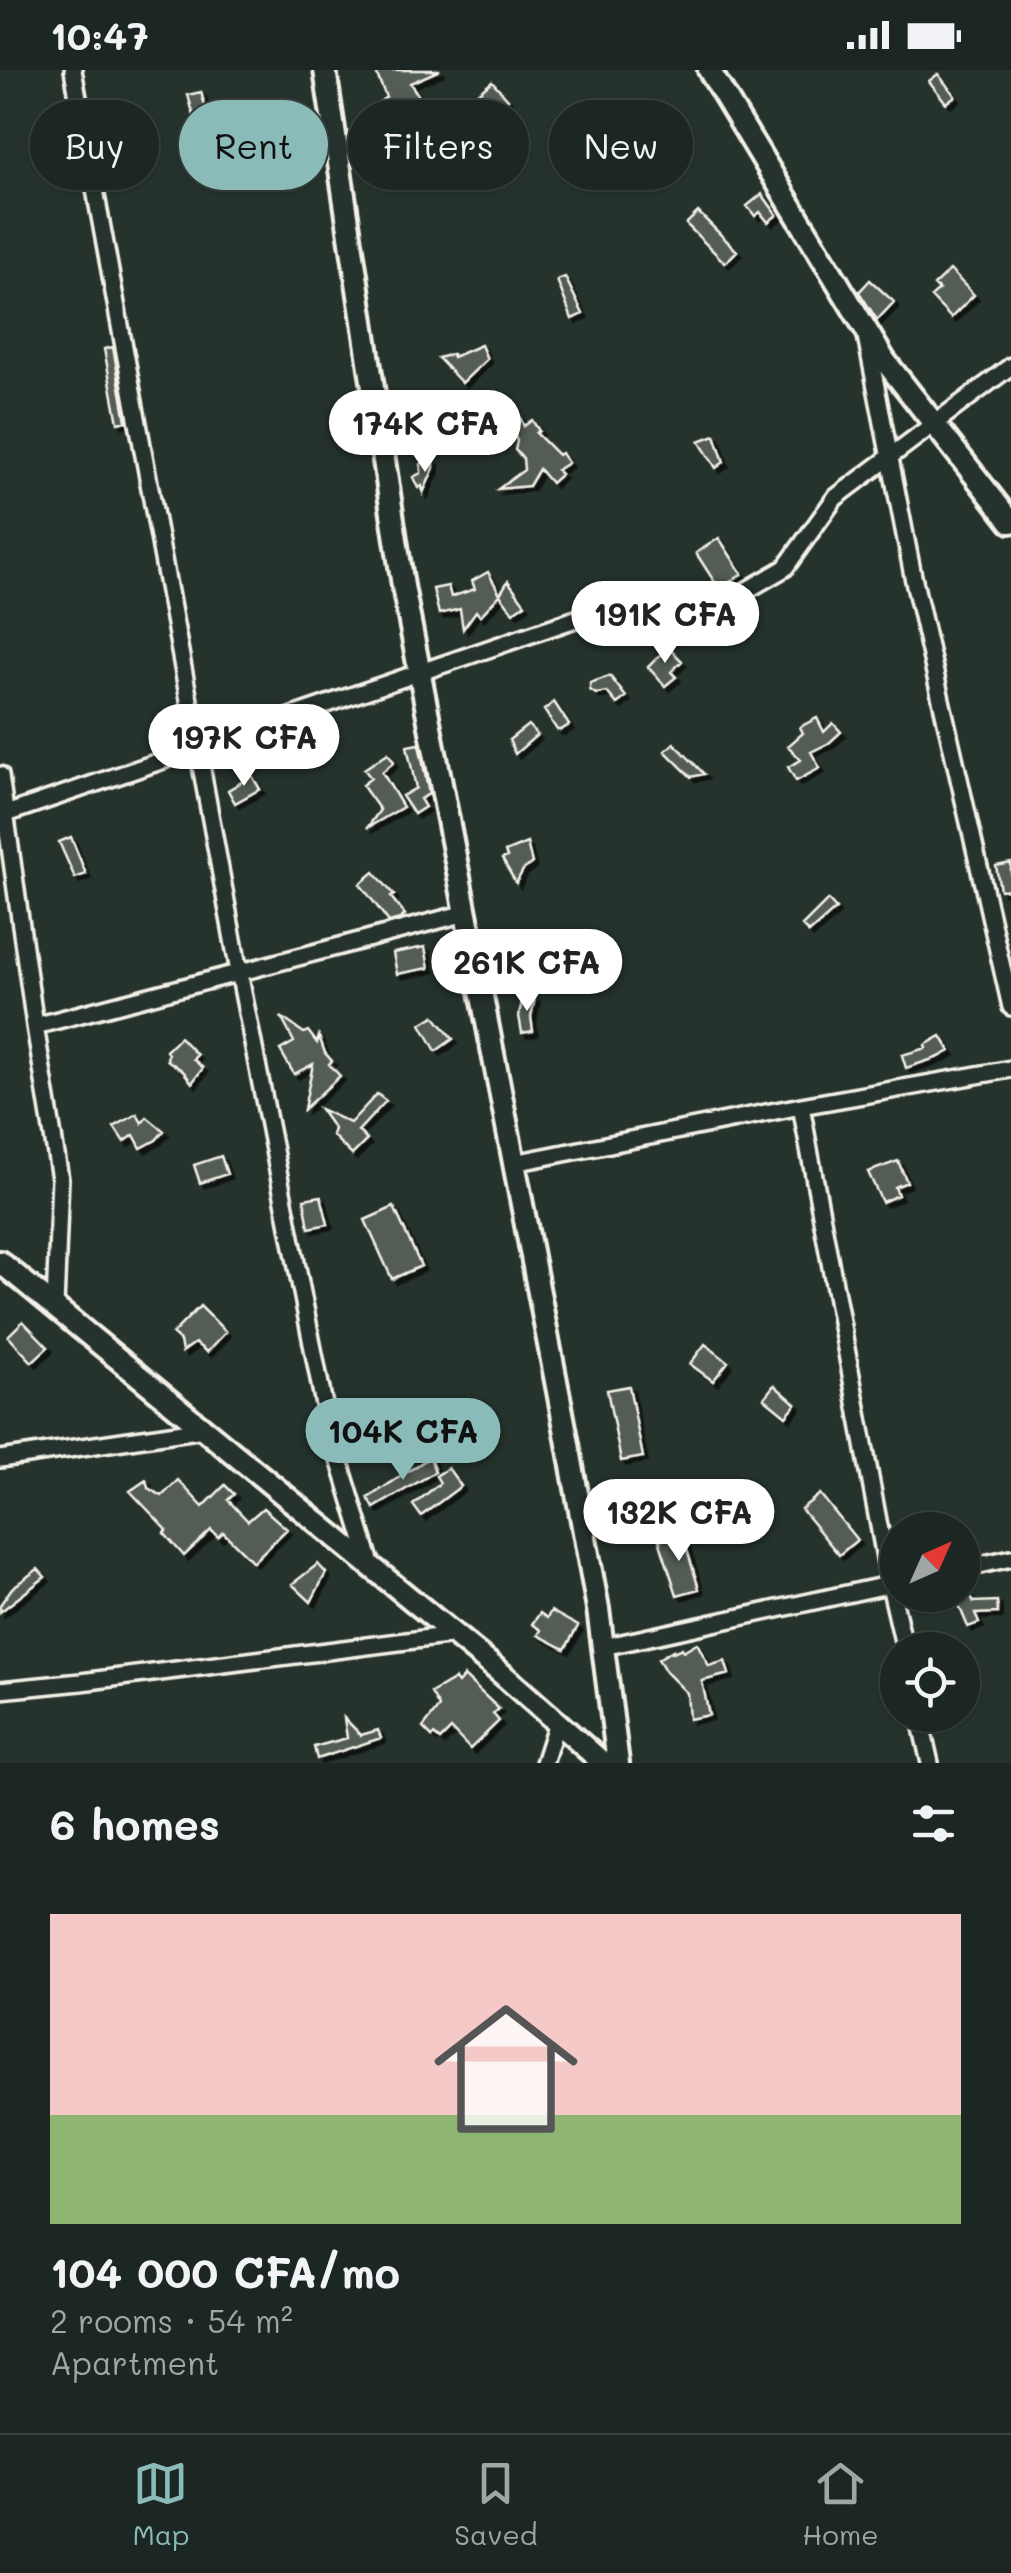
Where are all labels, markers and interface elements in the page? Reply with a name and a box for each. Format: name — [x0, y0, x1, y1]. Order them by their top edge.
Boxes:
text: 10:47 — [50, 10, 149, 60]
chip: Buy — [30, 100, 159, 190]
chip: Rent — [179, 100, 328, 190]
chip: Filters — [348, 100, 529, 190]
chip: New — [549, 100, 693, 190]
pin: 174K CFA — [322, 390, 528, 475]
text: 174K CFA — [351, 401, 499, 443]
pin: 191K CFA — [562, 581, 768, 666]
text: 191K CFA — [593, 592, 737, 634]
pin: 197K CFA — [141, 704, 347, 789]
text: 197K CFA — [170, 715, 318, 757]
pin: 261K CFA — [424, 929, 630, 1014]
text: 261K CFA — [453, 940, 601, 982]
pin: 104K CFA — [300, 1398, 506, 1483]
text: 104K CFA — [328, 1409, 478, 1451]
pin: 132K CFA — [576, 1479, 782, 1564]
text: 132K CFA — [605, 1490, 753, 1532]
north arrow — [880, 1512, 980, 1612]
map controls — [880, 1512, 980, 1732]
button: locate — [880, 1632, 980, 1732]
text: 6 homes — [50, 1796, 220, 1851]
icon: filters — [906, 1796, 961, 1851]
icon: home — [416, 1979, 596, 2159]
text: 104 000 CFA/mo — [50, 2244, 400, 2299]
text: 2 rooms · 54 m² — [50, 2299, 293, 2341]
text: Apartment — [50, 2341, 219, 2383]
tab: Map — [132, 2456, 189, 2552]
tab: Saved — [454, 2456, 537, 2552]
tab: Home — [802, 2456, 879, 2552]

